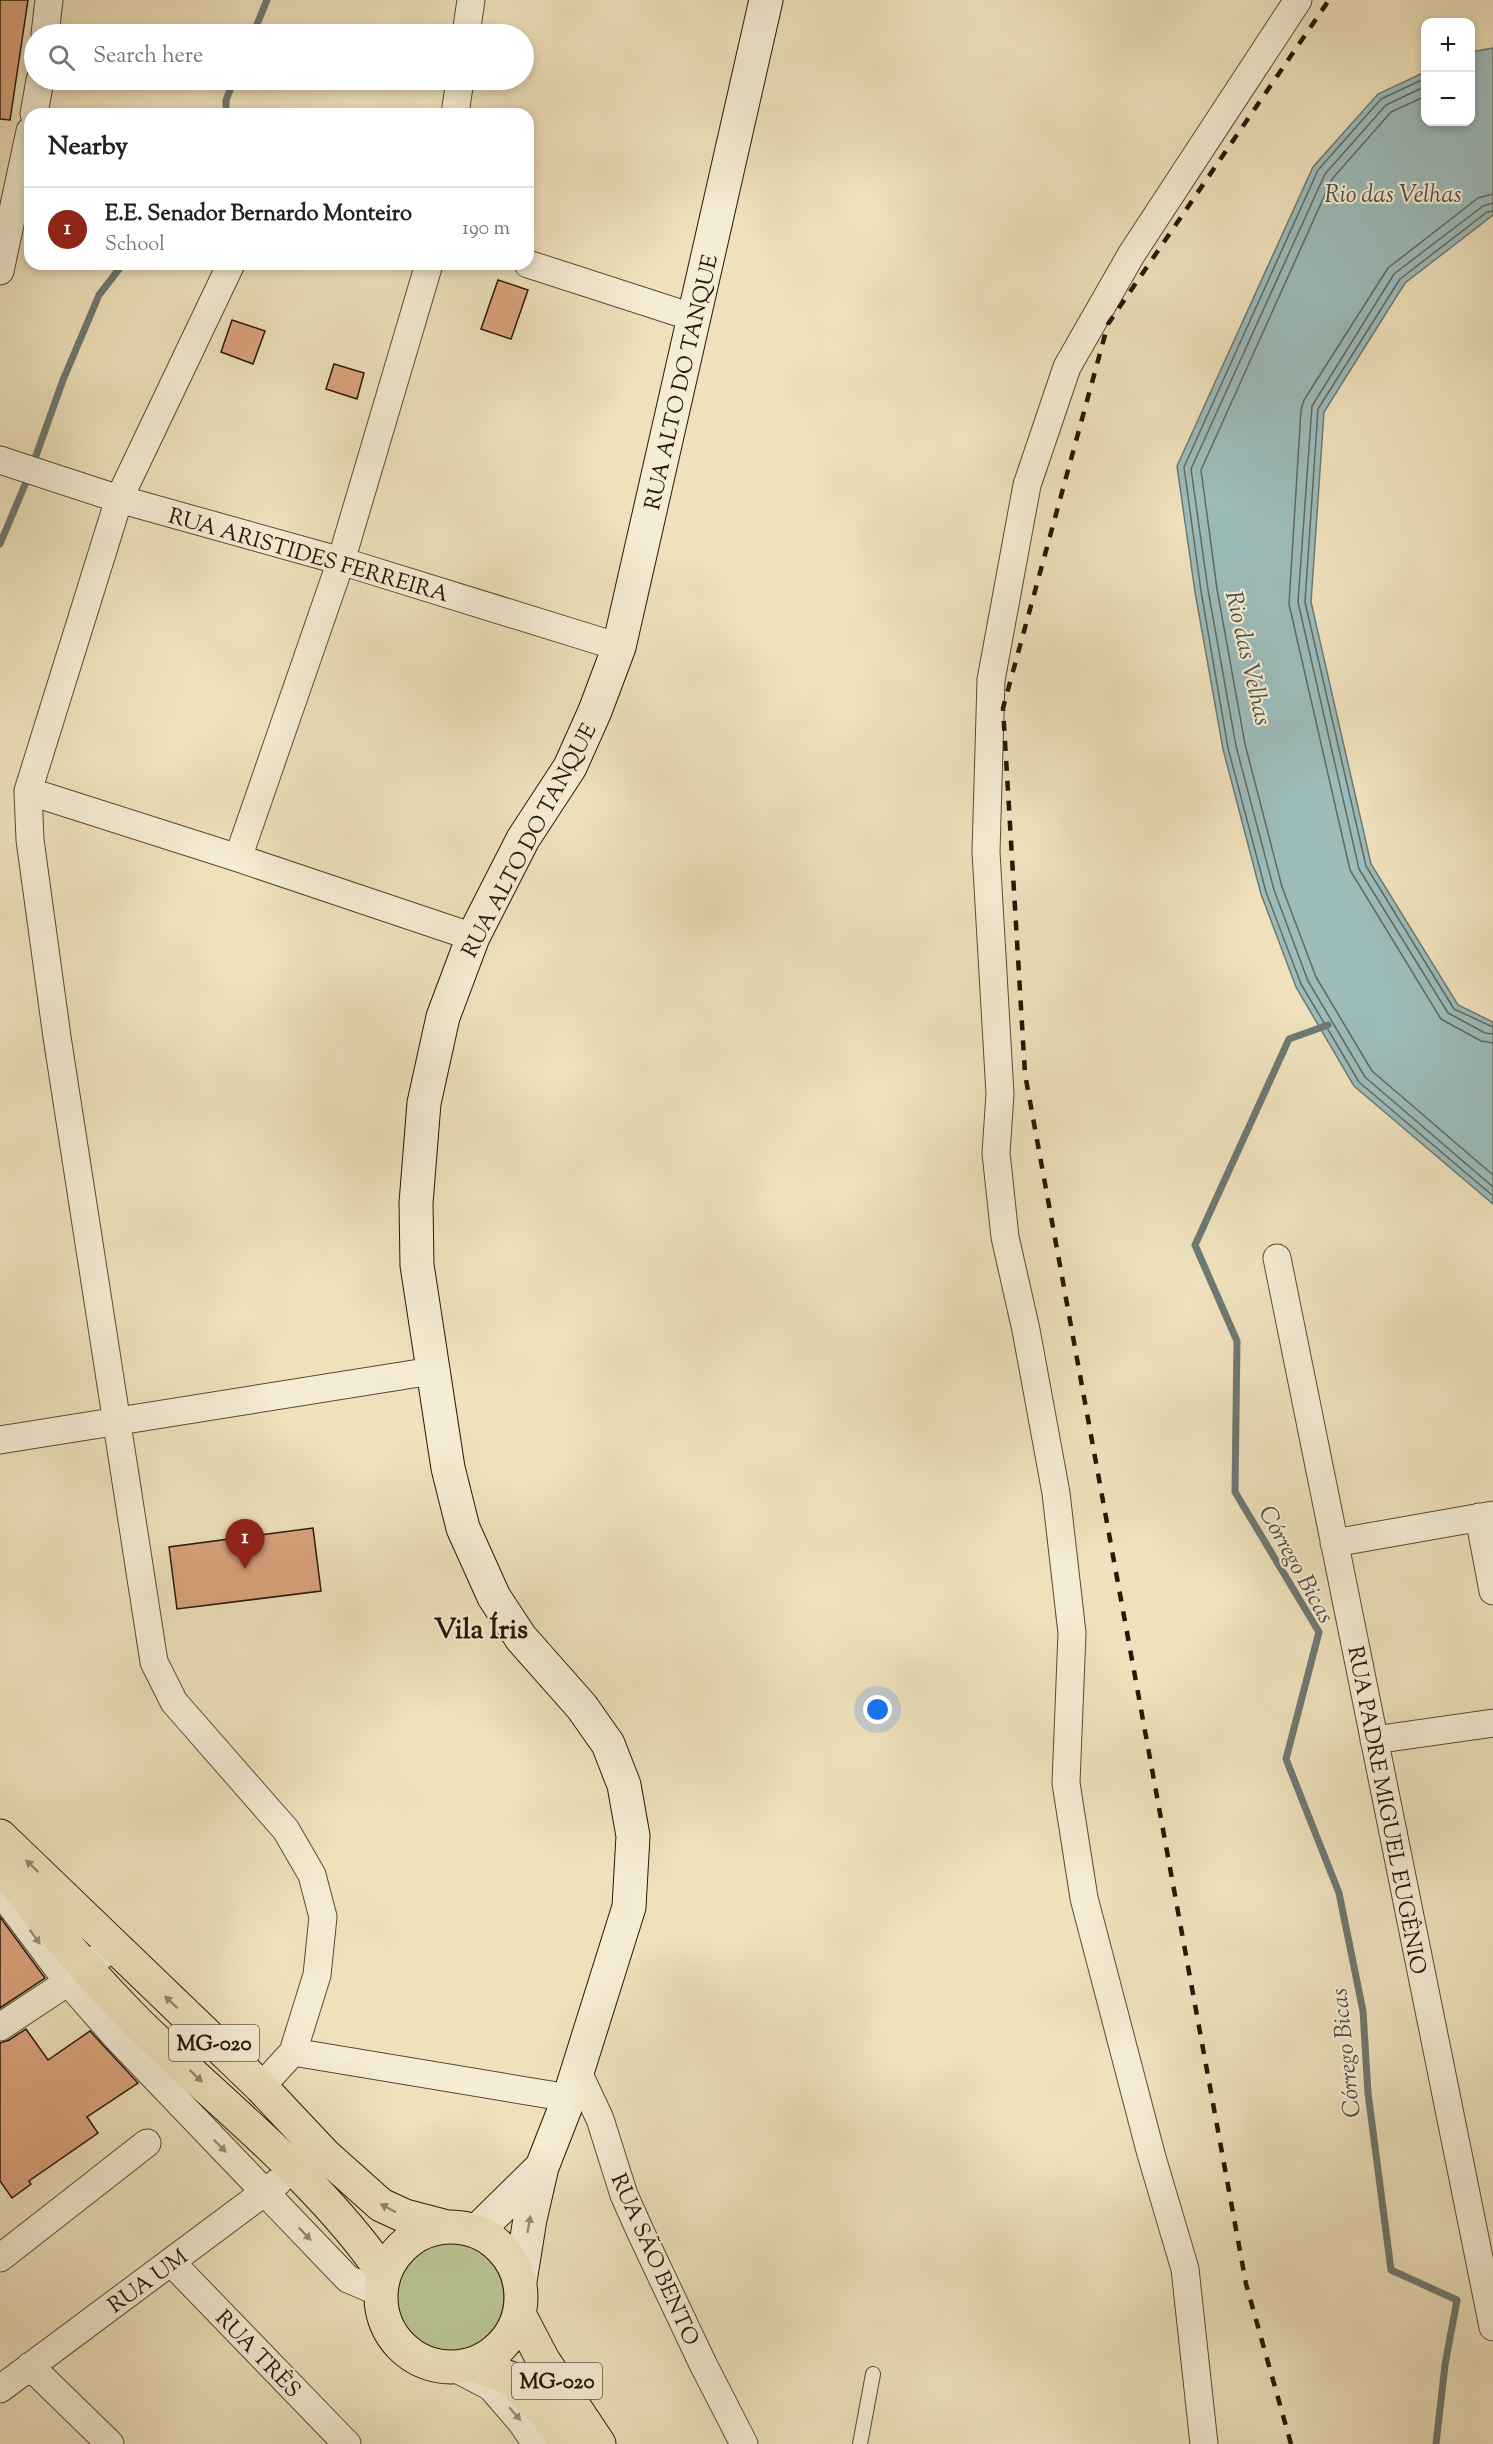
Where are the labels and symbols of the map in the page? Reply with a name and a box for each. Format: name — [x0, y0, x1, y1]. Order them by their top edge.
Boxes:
water label: Rio das Velhas — [1324, 179, 1462, 213]
street label: RUA ALTO DO TANQUE — [638, 252, 728, 514]
street label: RUA ARISTIDES FERREIRA — [164, 502, 452, 612]
water label: Rio das Velhas — [1215, 588, 1279, 729]
street label: RUA ALTO DO TANQUE — [455, 719, 606, 964]
water label: Córrego Bicas — [1249, 1500, 1342, 1630]
pin: 1 — [226, 1520, 264, 1569]
district label: Vila Íris — [434, 1611, 528, 1651]
street label: RUA PADRE MIGUEL EUGÊNIO — [1338, 1644, 1433, 1977]
your location — [863, 1695, 892, 1724]
one-way arrow — [25, 1859, 39, 1873]
one-way arrow — [29, 1929, 41, 1945]
water label: Córrego Bicas — [1323, 1986, 1371, 2119]
one-way arrow — [163, 1995, 178, 2009]
road number: MG-020 — [169, 2025, 259, 2061]
one-way arrow — [189, 2069, 203, 2083]
one-way arrow — [213, 2138, 227, 2153]
street label: RUA SÃO BENTO — [601, 2169, 706, 2351]
one-way arrow — [379, 2203, 396, 2213]
one-way arrow — [525, 2214, 534, 2233]
one-way arrow — [297, 2227, 311, 2241]
street label: RUA UM — [102, 2242, 195, 2322]
street label: RUA TRÊS — [207, 2304, 307, 2406]
road number: MG-020 — [512, 2363, 602, 2399]
one-way arrow — [508, 2406, 521, 2421]

